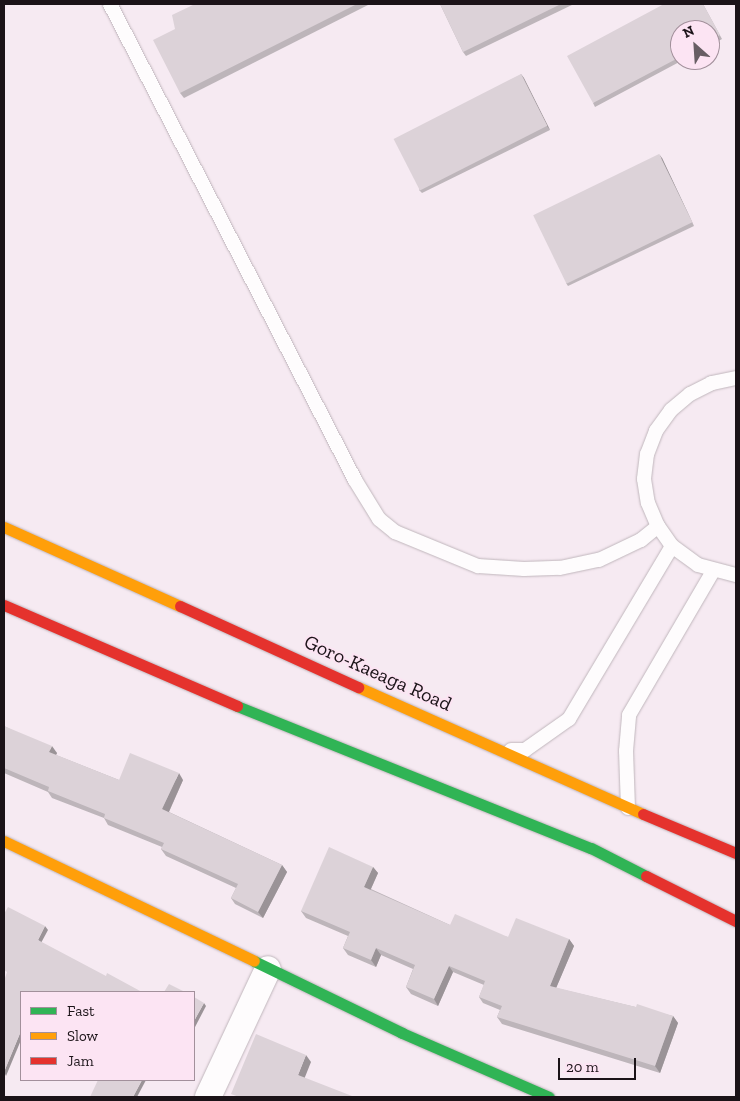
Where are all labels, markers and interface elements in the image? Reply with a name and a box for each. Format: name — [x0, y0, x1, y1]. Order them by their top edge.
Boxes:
north arrow — [670, 20, 720, 70]
text: N — [680, 22, 697, 42]
street label: Goro-Kaeaga Road — [301, 630, 455, 716]
legend — [20, 991, 195, 1081]
text: Fast — [67, 1002, 95, 1020]
text: Slow — [67, 1027, 98, 1045]
scale bar — [560, 1048, 638, 1080]
text: Jam — [67, 1052, 94, 1070]
text: 20 m — [566, 1058, 599, 1076]

